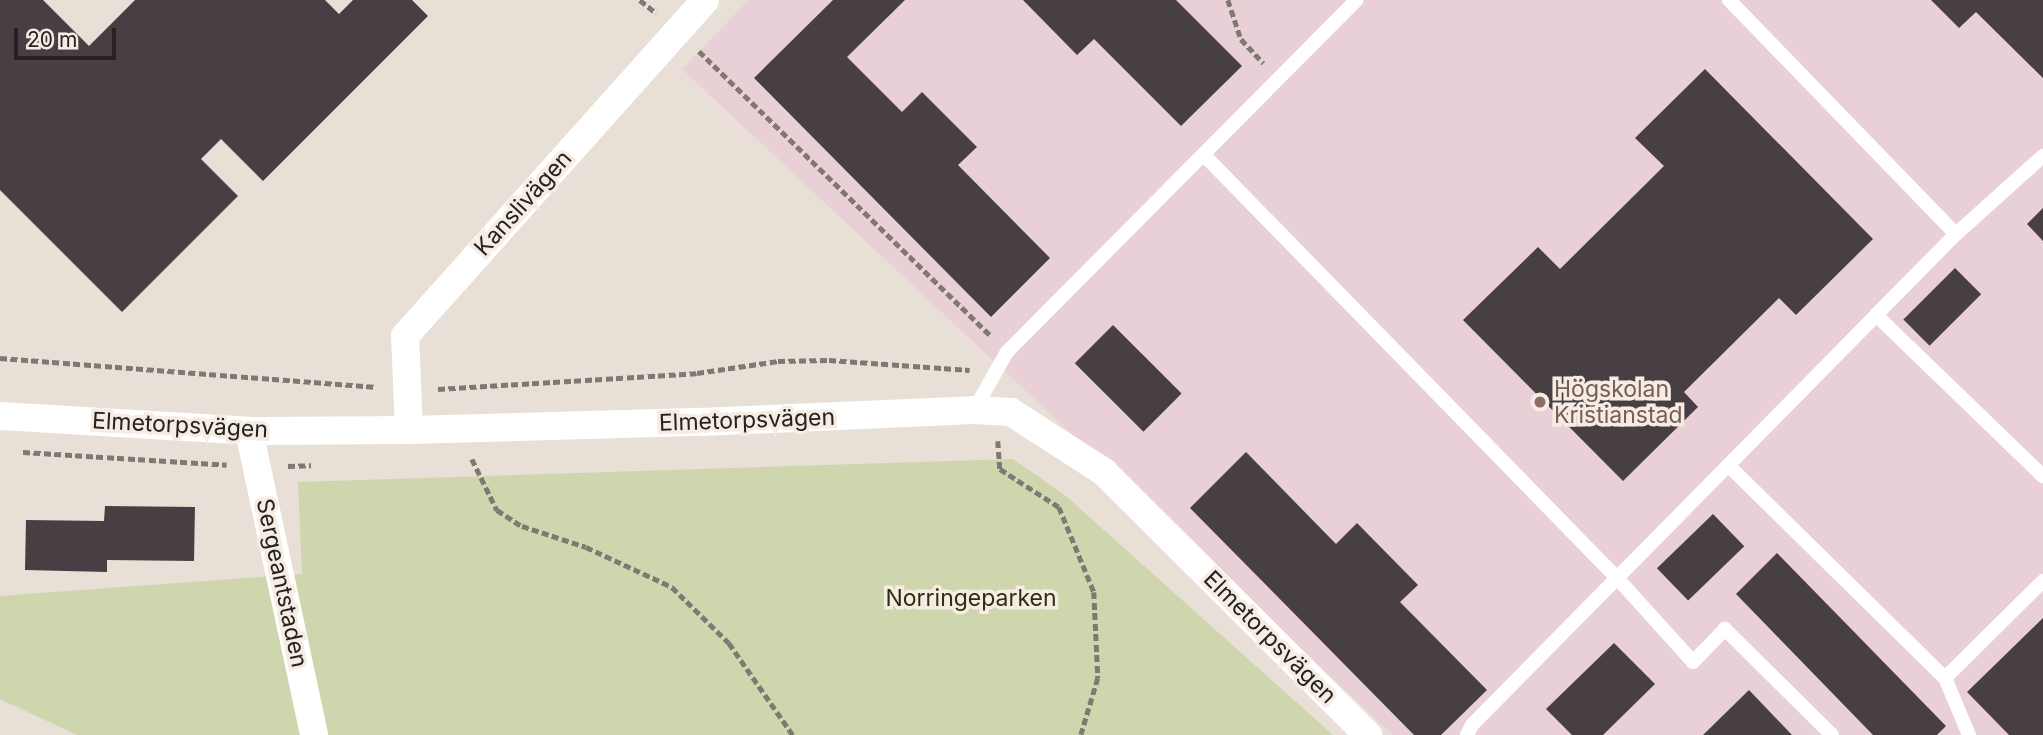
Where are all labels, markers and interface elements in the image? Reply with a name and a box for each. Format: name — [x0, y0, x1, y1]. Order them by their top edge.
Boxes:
scale bar — [18, 14, 119, 58]
text: 20 m — [27, 27, 77, 52]
street label: Kanslivägen — [469, 145, 577, 261]
place label: Högskolan Kristianstad — [1554, 375, 1683, 429]
marker: Högskolan Kristianstad — [1532, 394, 1548, 410]
street label: Elmetorpsvägen — [659, 403, 835, 437]
street label: Elmetorpsvägen — [91, 407, 269, 443]
street label: Sergeantstaden — [251, 496, 313, 670]
street label: Elmetorpsvägen — [1198, 565, 1342, 709]
park label: Norringeparken — [885, 584, 1057, 612]

